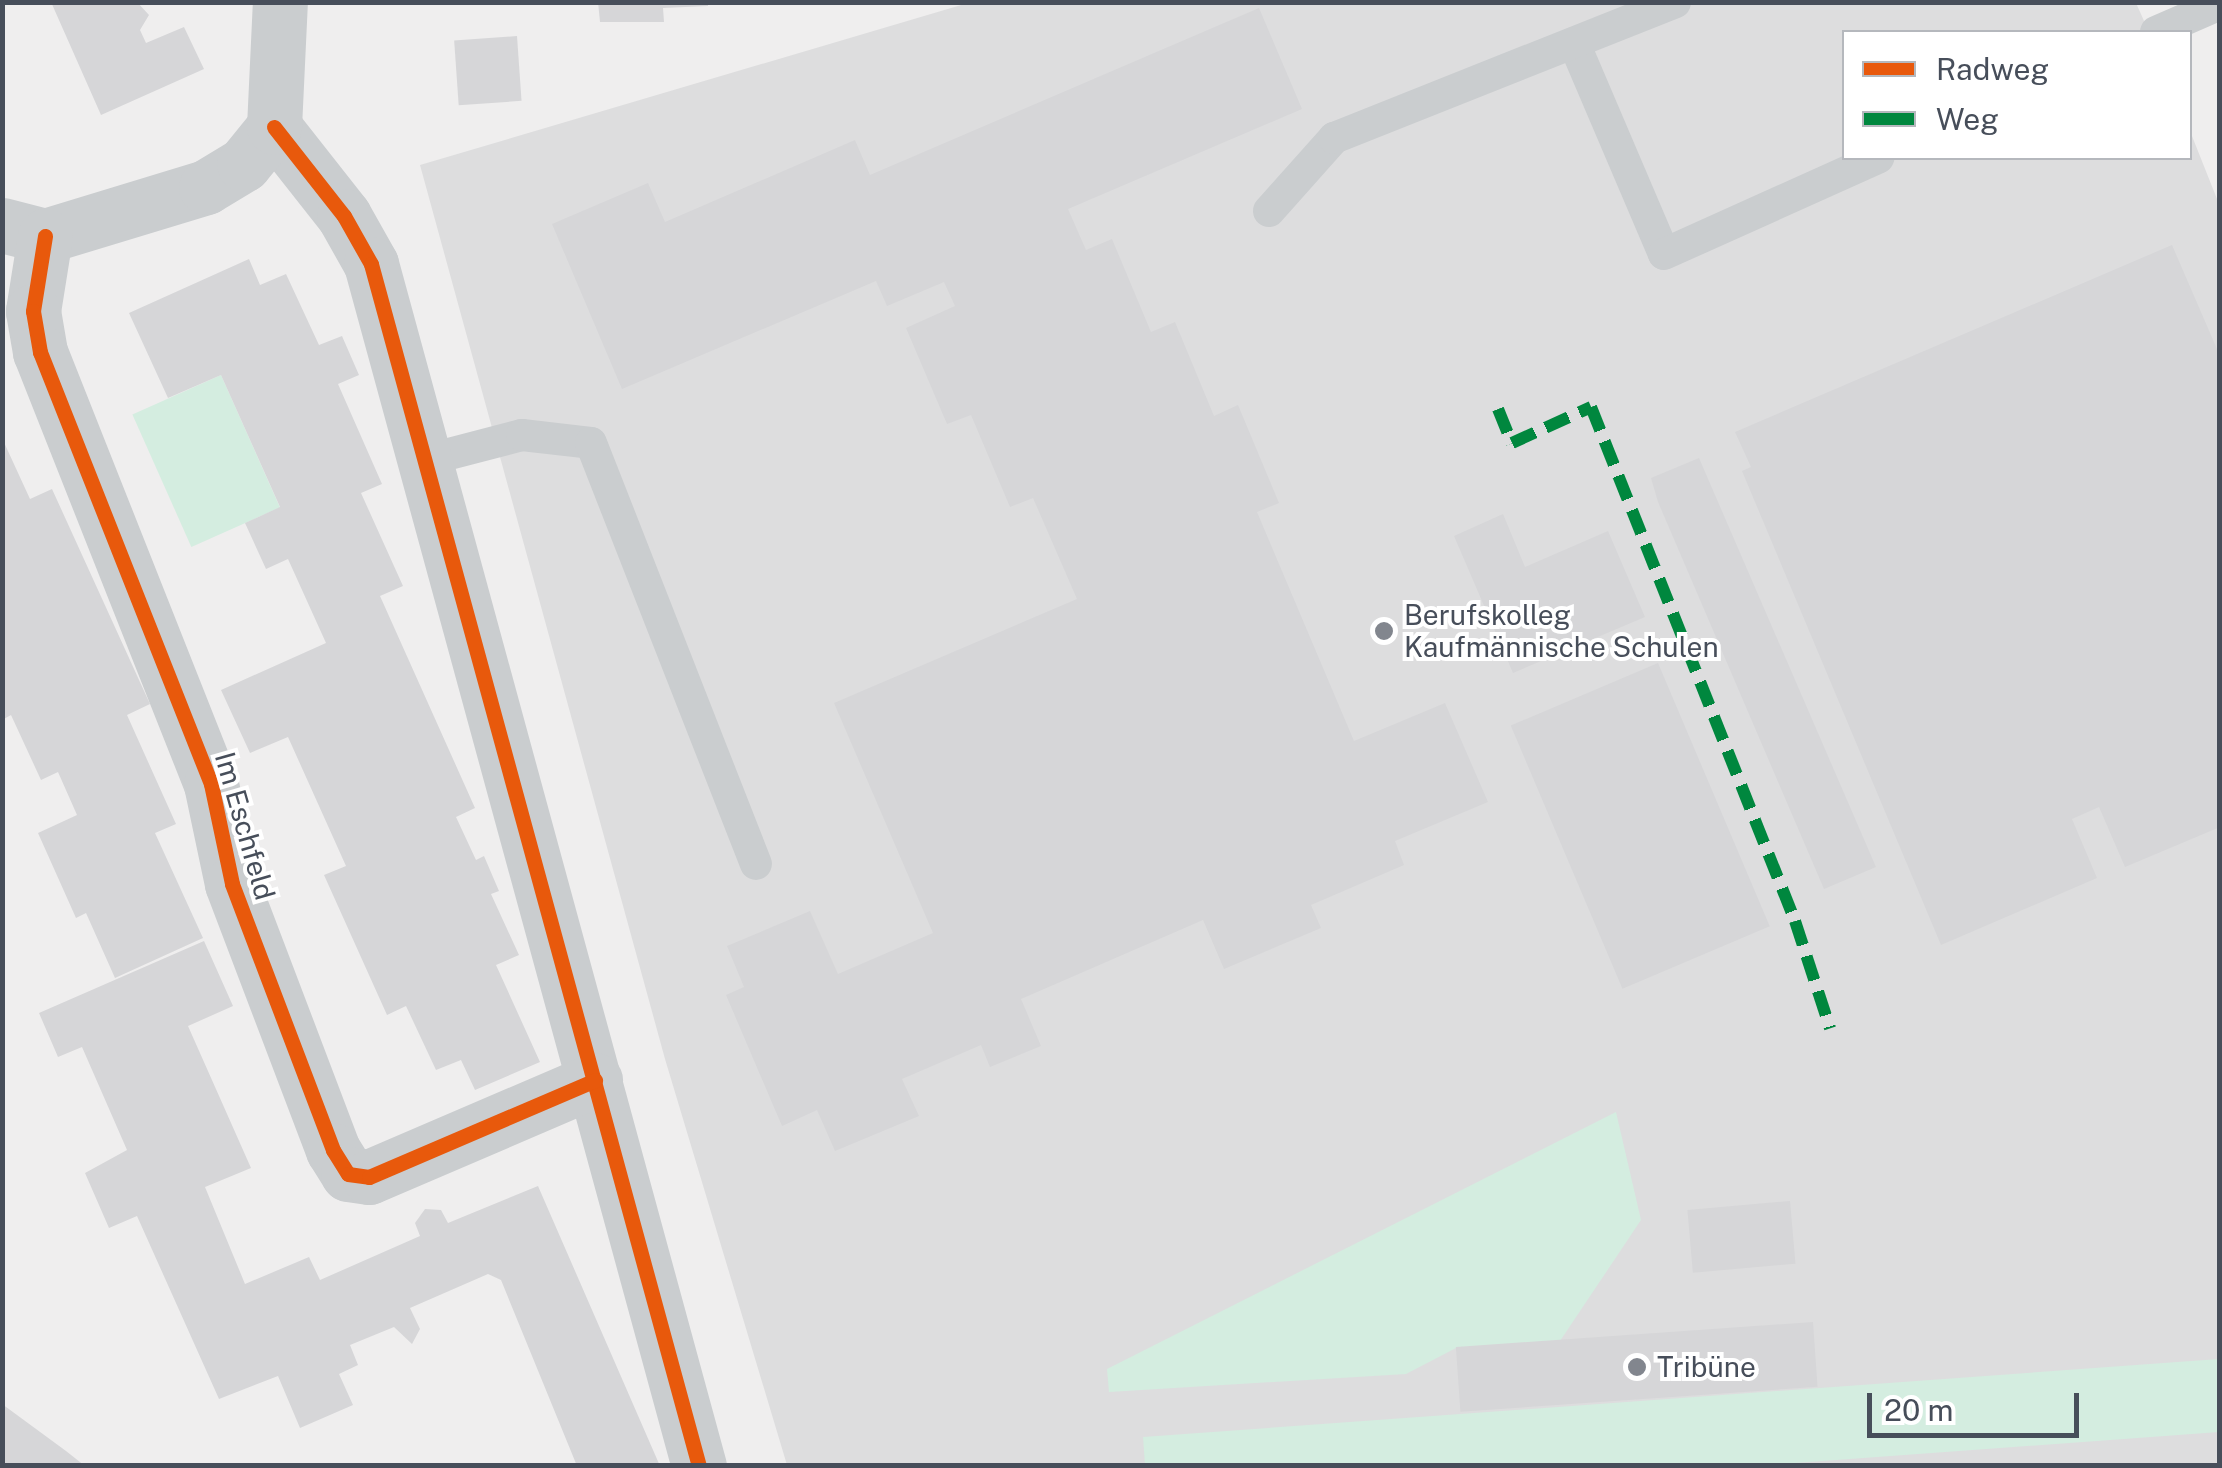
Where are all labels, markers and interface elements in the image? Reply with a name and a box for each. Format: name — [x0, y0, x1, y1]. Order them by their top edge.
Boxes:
legend — [1842, 30, 2192, 160]
text: Radweg — [1936, 51, 2049, 87]
text: Weg — [1936, 101, 1999, 137]
place label: Berufskolleg Kaufmännische Schulen — [1404, 598, 1719, 664]
marker: Berufskolleg Kaufmännische Schulen — [1373, 620, 1395, 642]
street label: Im Eschfeld — [208, 748, 282, 904]
place label: Tribüne — [1657, 1350, 1756, 1384]
marker: Tribüne — [1626, 1356, 1648, 1378]
scale bar — [1872, 1373, 2084, 1435]
text: 20 m — [1884, 1392, 1953, 1428]

